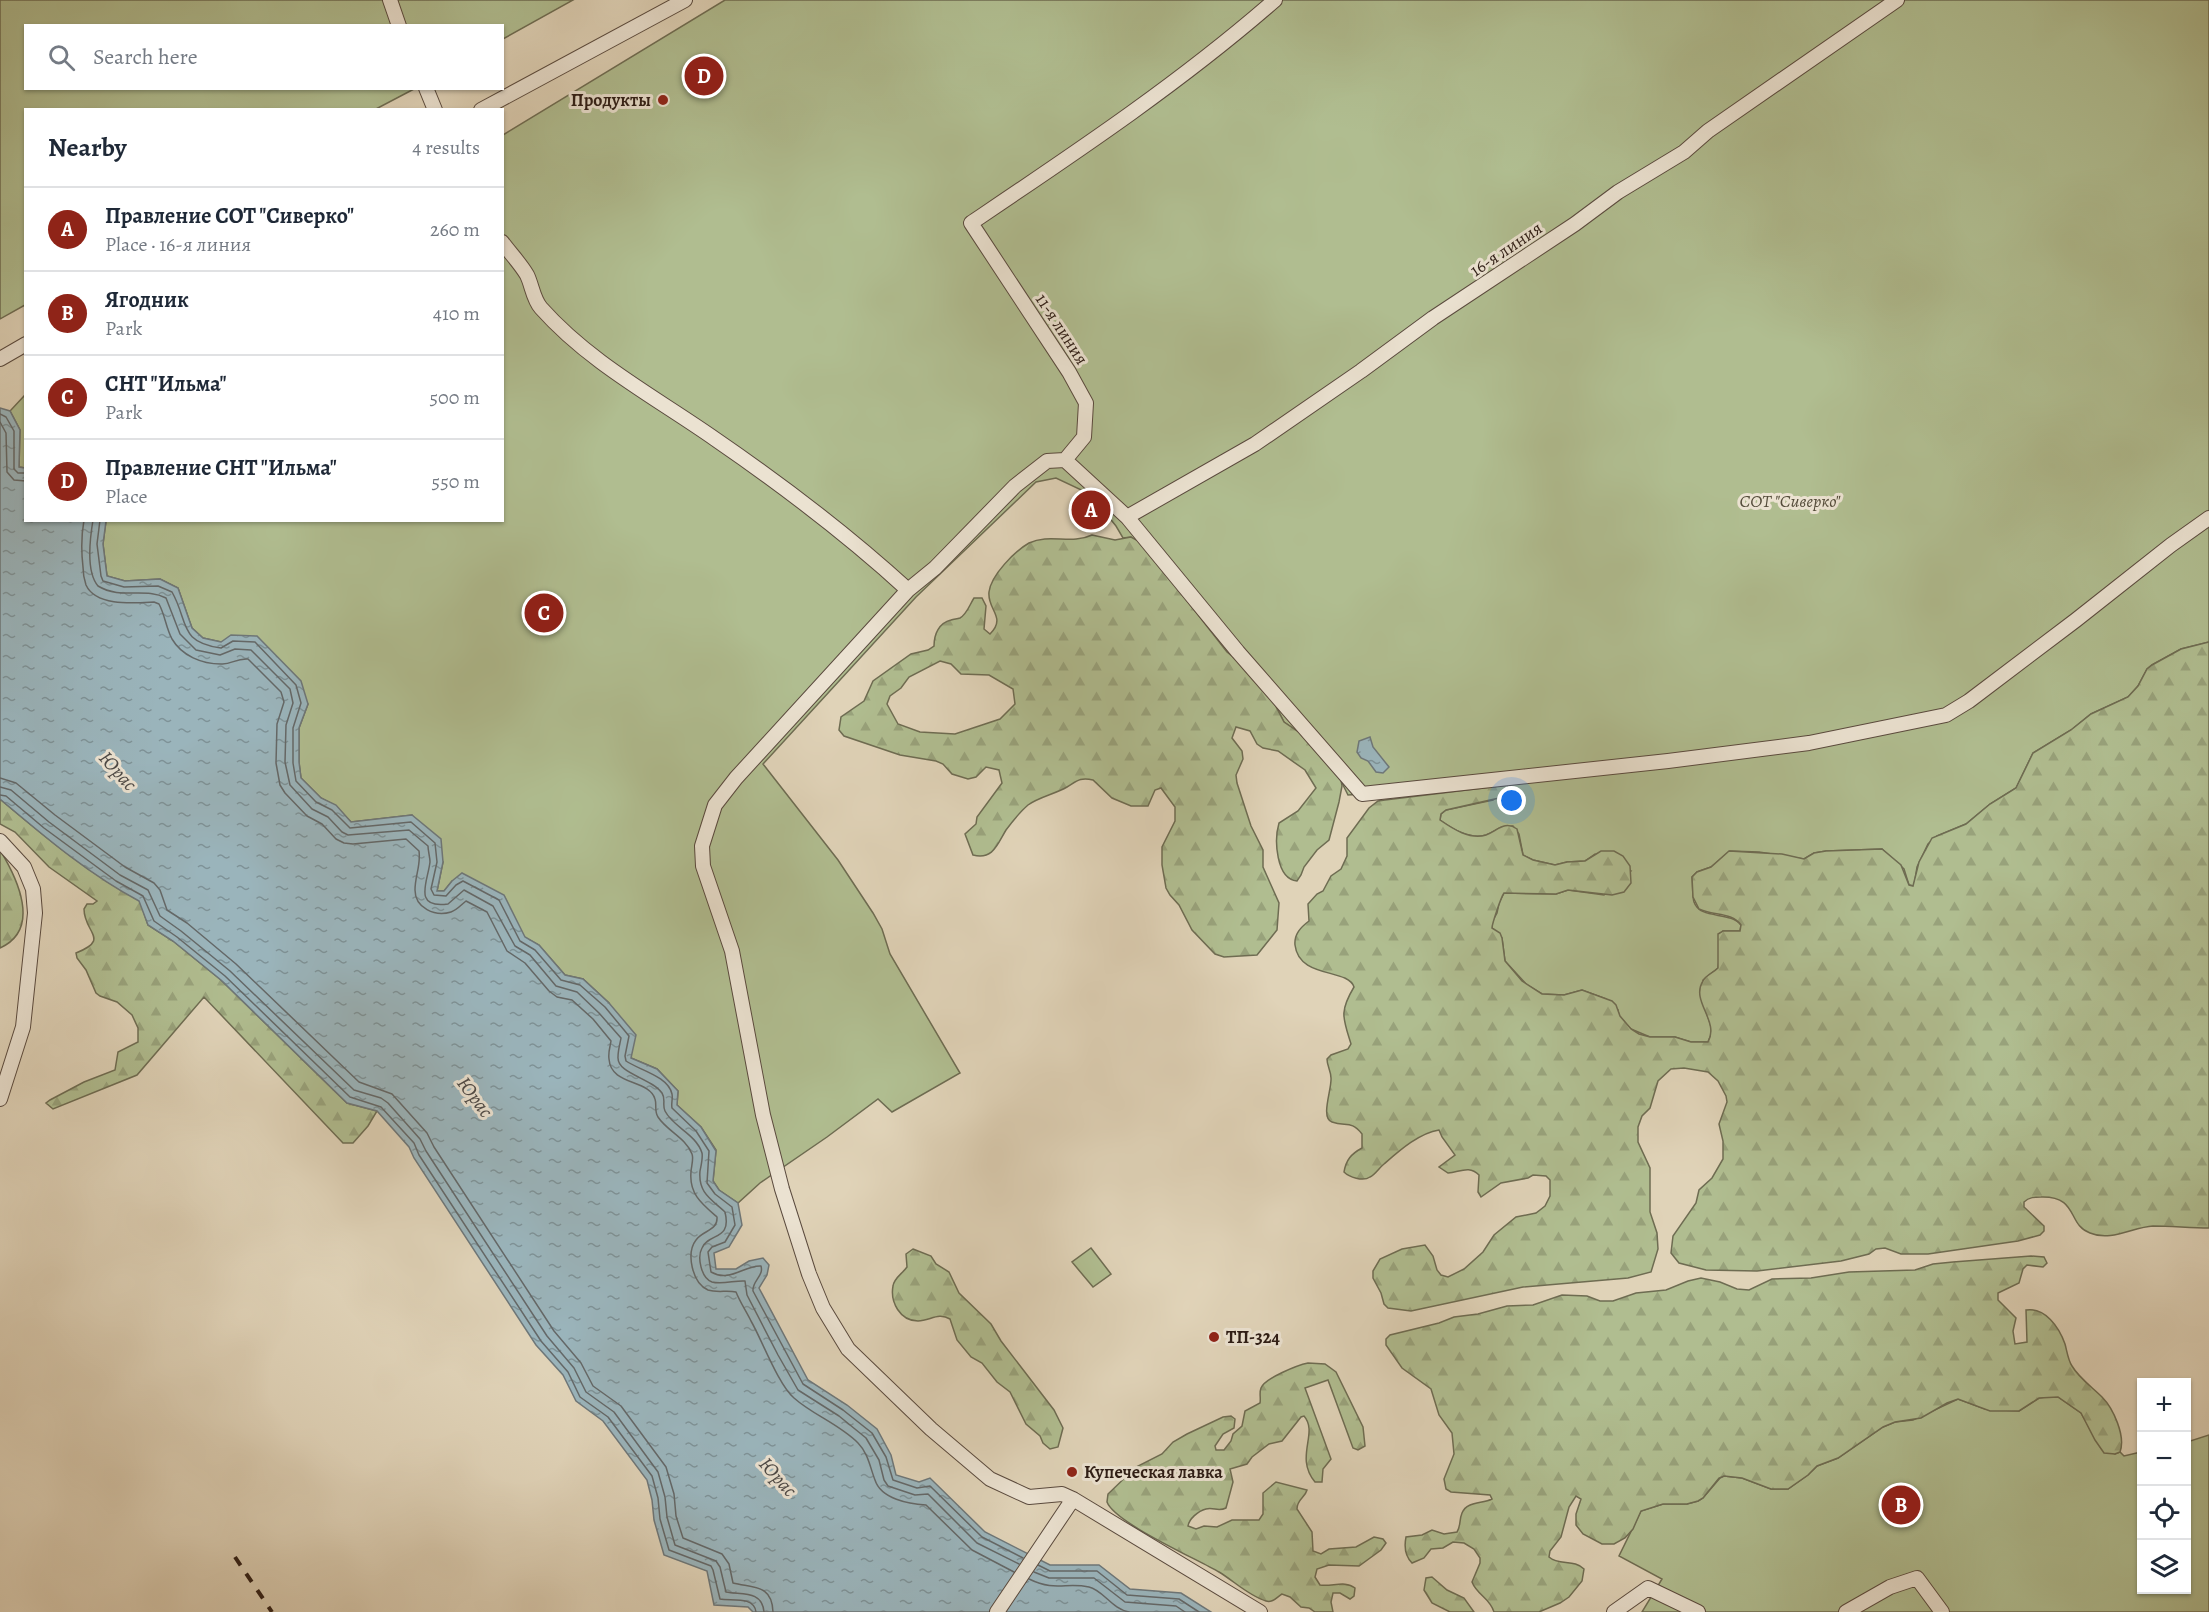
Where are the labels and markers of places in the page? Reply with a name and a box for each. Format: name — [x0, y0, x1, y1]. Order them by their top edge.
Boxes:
pin: D — [684, 54, 724, 98]
place label: Продукты — [571, 88, 651, 112]
marker: Продукты — [656, 93, 670, 107]
pin: A — [1072, 488, 1110, 532]
pin: C — [524, 590, 564, 636]
place label: ТП-324 — [1226, 1325, 1281, 1349]
marker: ТП-324 — [1207, 1330, 1221, 1344]
place label: Купеческая лавка — [1084, 1460, 1223, 1484]
marker: Купеческая лавка — [1065, 1465, 1079, 1479]
pin: B — [1882, 1482, 1920, 1528]

